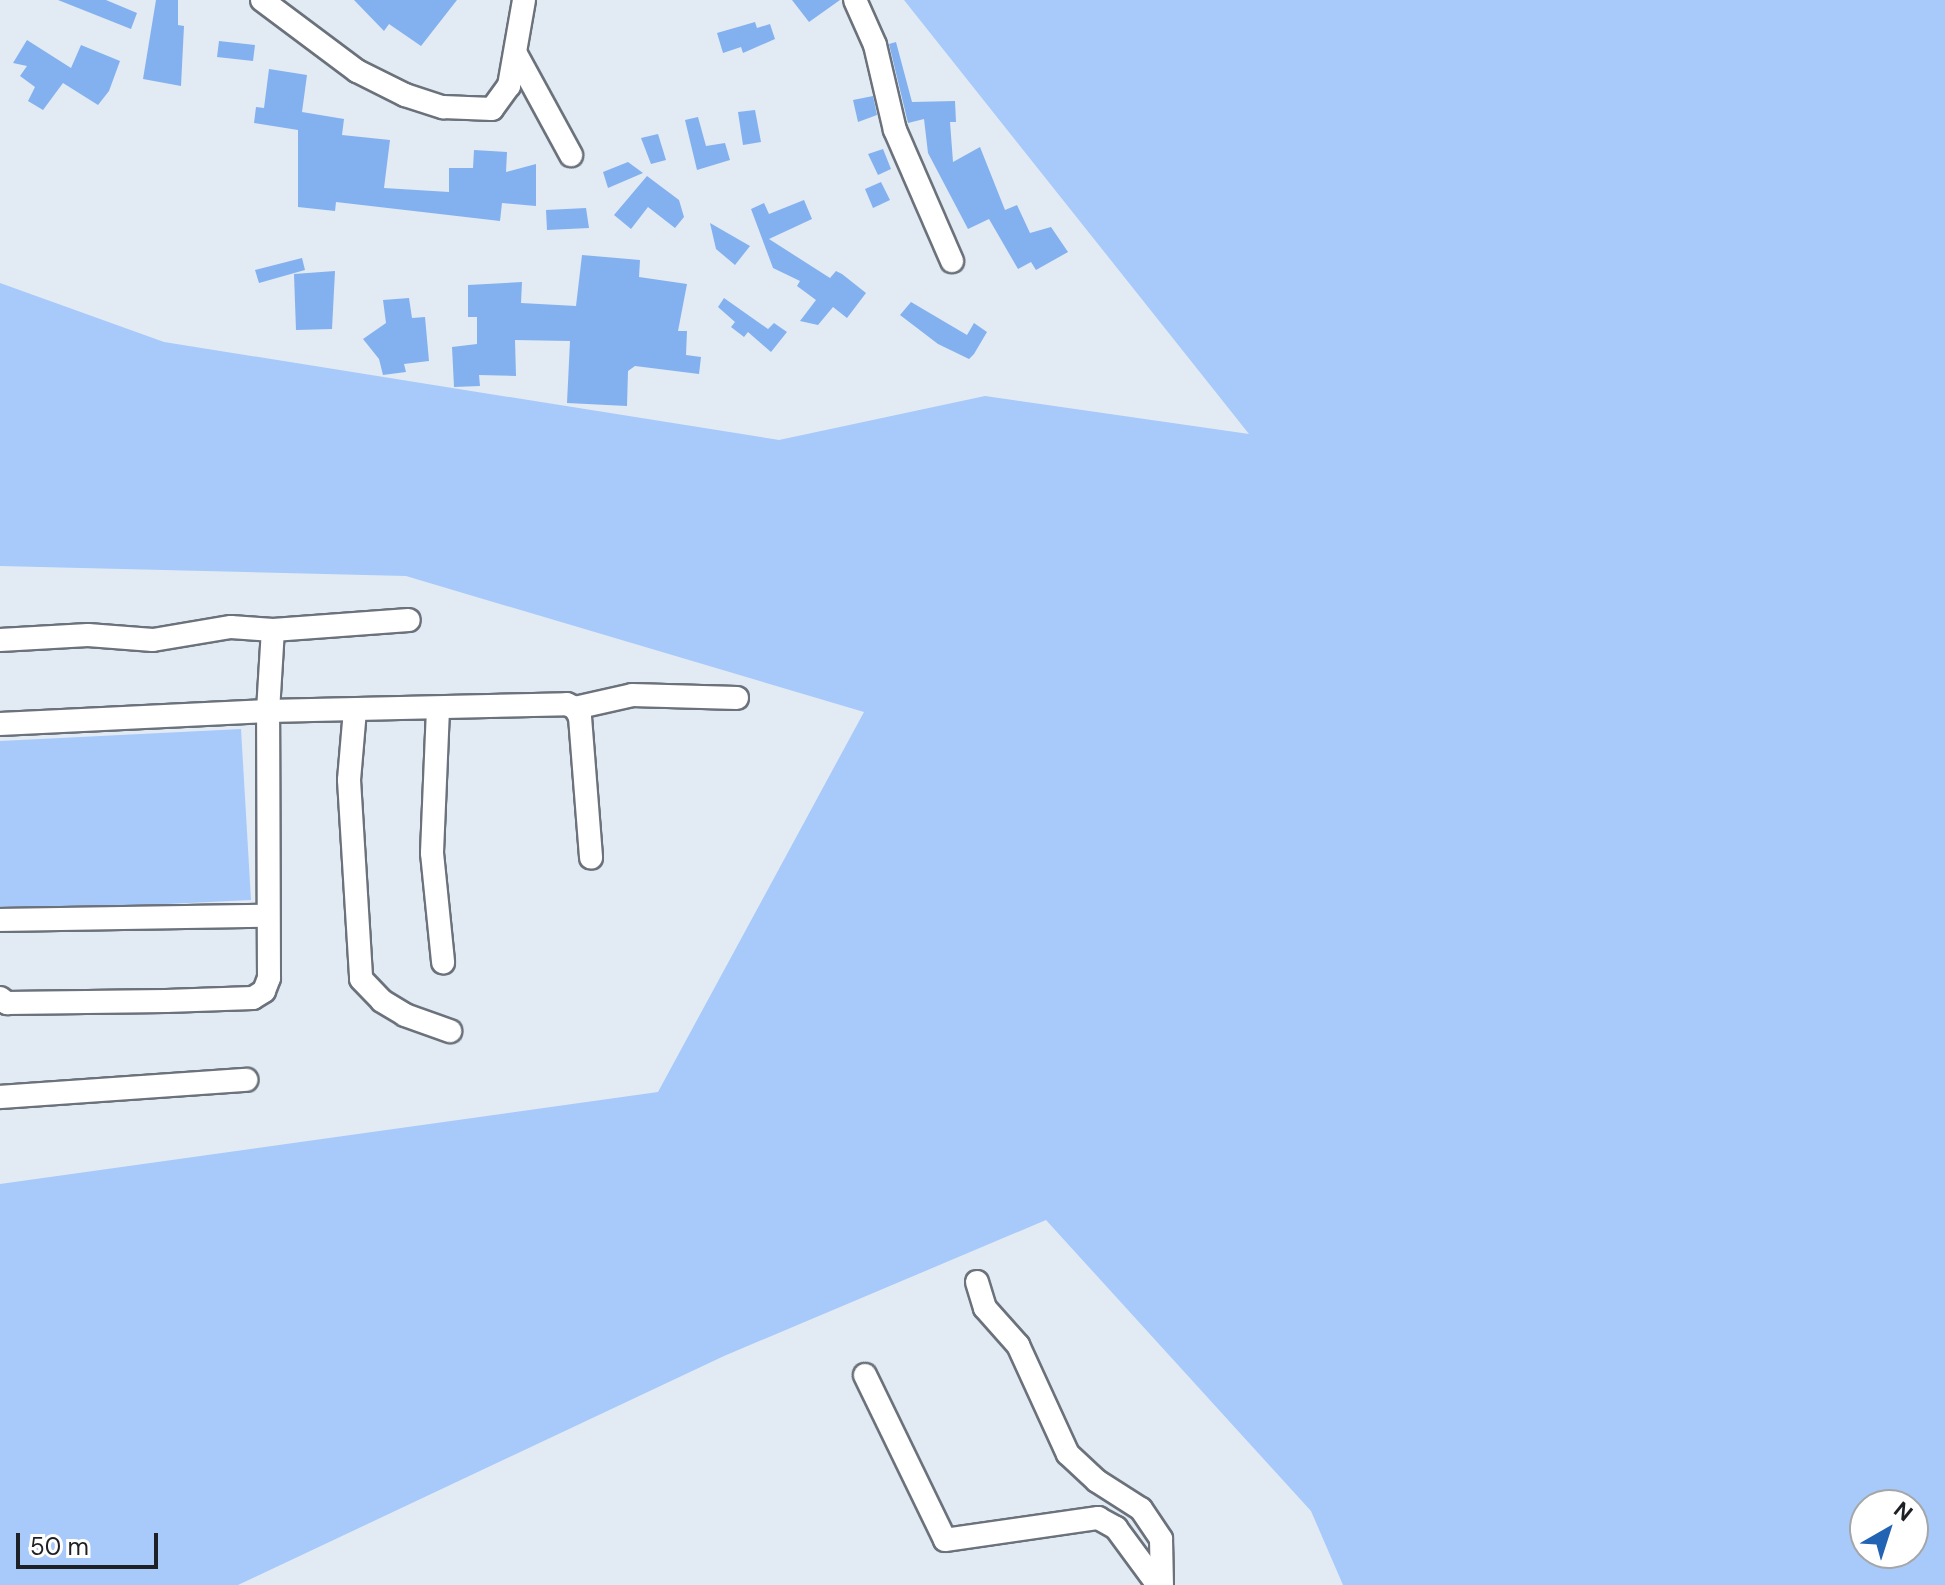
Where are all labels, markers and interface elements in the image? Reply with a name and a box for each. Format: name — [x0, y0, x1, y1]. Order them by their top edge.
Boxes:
north arrow — [1849, 1489, 1929, 1569]
text: N — [1888, 1495, 1919, 1528]
scale bar — [20, 1517, 162, 1567]
text: 50 m — [30, 1531, 89, 1562]

